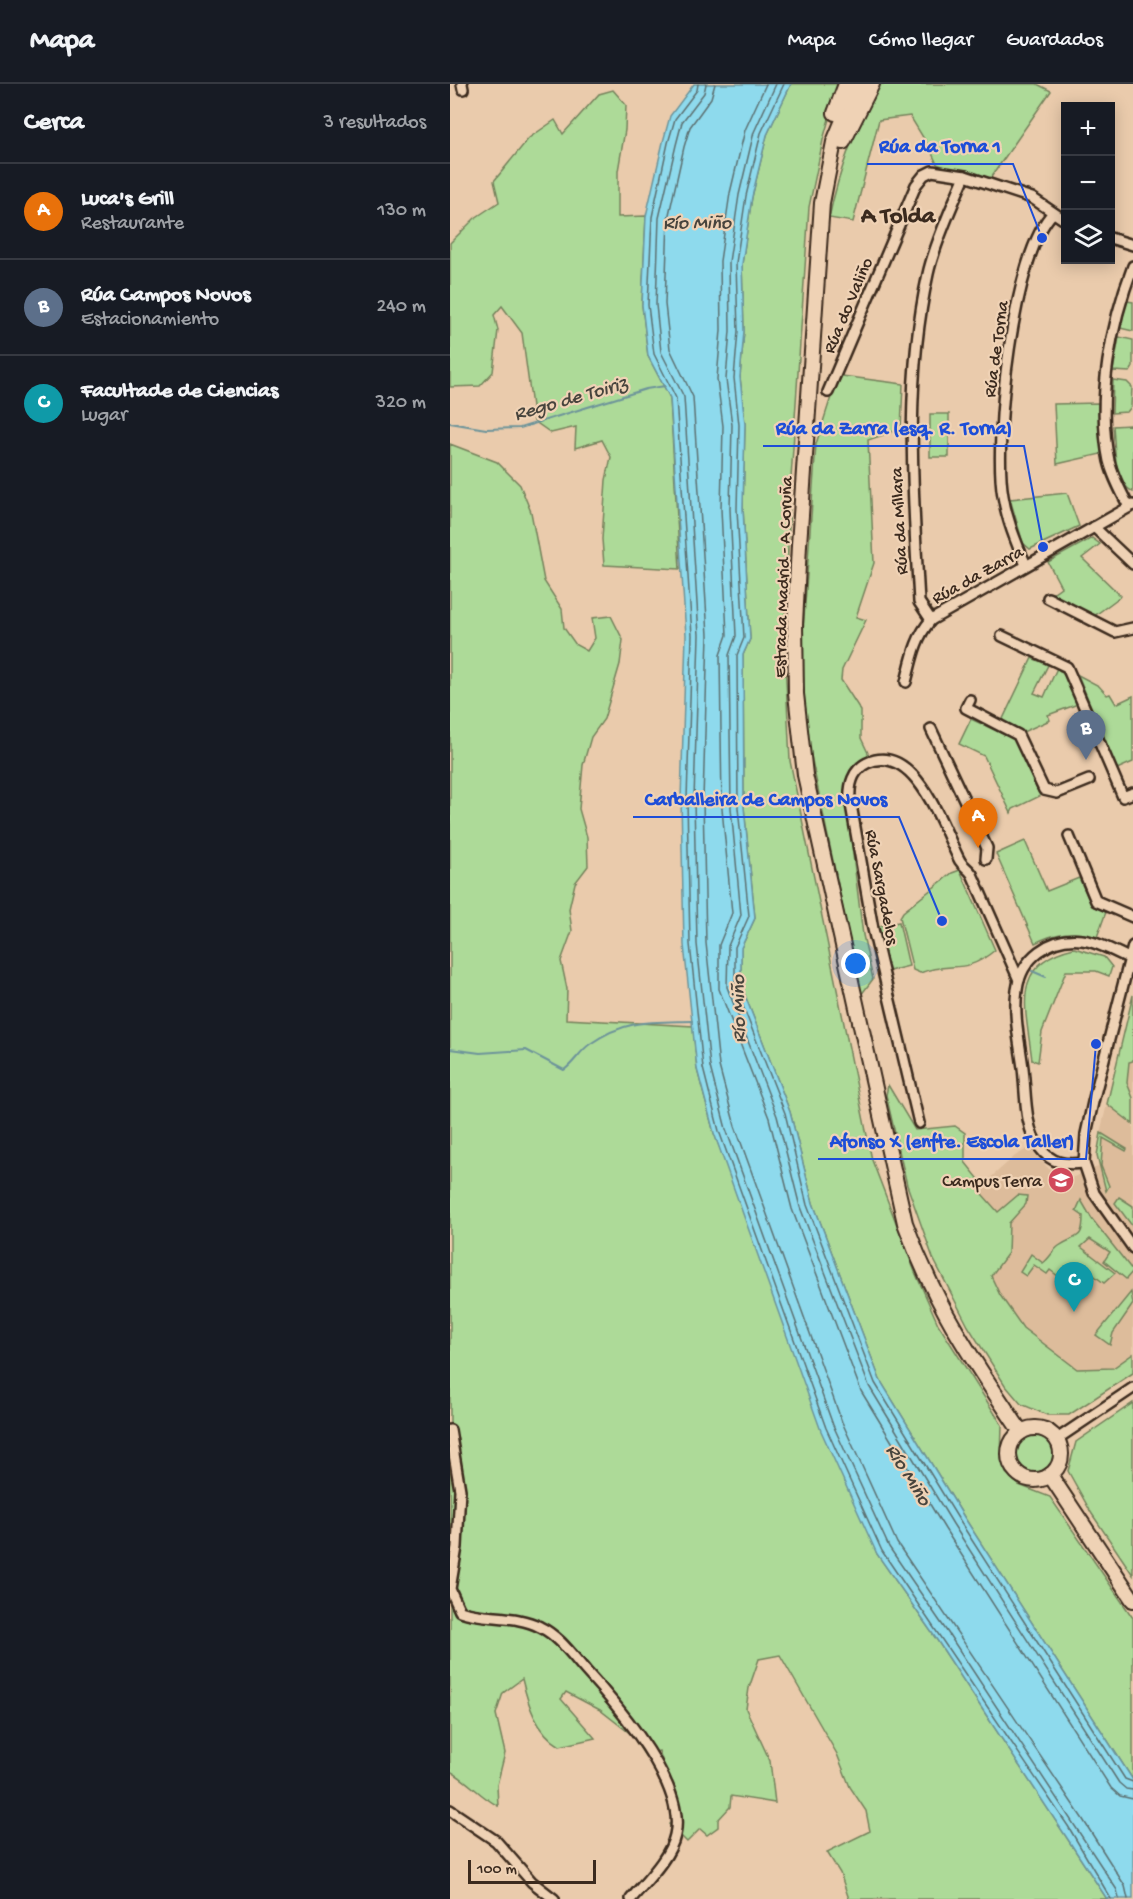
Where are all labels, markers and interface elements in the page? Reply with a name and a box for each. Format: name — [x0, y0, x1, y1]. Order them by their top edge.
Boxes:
text: Mapa — [30, 25, 94, 58]
text: Mapa — [787, 29, 836, 54]
text: Cómo llegar — [869, 29, 973, 54]
text: Guardados — [1006, 29, 1103, 54]
map controls — [1061, 102, 1115, 264]
button: + — [1061, 102, 1115, 156]
text: Cerca — [24, 108, 84, 139]
text: 3 resultados — [324, 112, 426, 135]
callout: Rúa da Torna 1 — [867, 126, 1013, 164]
text: Rúa da Torna 1 — [878, 137, 1001, 160]
button: − — [1061, 156, 1115, 210]
text: Luca's Grill — [81, 187, 174, 213]
text: A — [38, 200, 49, 223]
text: 130 m — [377, 200, 426, 223]
district label: A Tolda — [860, 203, 937, 232]
button: layers — [1061, 210, 1115, 264]
text: Restaurante — [81, 213, 184, 236]
water label: Río Miño — [663, 213, 733, 236]
street label: Rúa do Valiño — [820, 255, 879, 357]
text: Rúa Campos Novos — [81, 283, 251, 309]
text: B — [38, 296, 49, 319]
text: 240 m — [376, 296, 426, 319]
street label: Rúa de Torna — [980, 299, 1015, 399]
text: Estacionamiento — [81, 309, 219, 332]
water label: Rego de Toiriz — [512, 373, 631, 428]
text: Facultade de Ciencias — [81, 379, 278, 405]
text: C — [38, 392, 49, 415]
text: 320 m — [376, 392, 426, 415]
text: Lugar — [81, 405, 127, 428]
callout: Rúa da Zarra (esq. R. Torna) — [763, 408, 1024, 446]
text: Rúa da Zarra (esq. R. Torna) — [775, 419, 1012, 442]
street label: Rúa da Míllara — [887, 466, 914, 575]
street label: Estrada Madrid - A Coruña — [770, 475, 799, 678]
street label: Rúa da Zarra — [929, 542, 1028, 610]
pin: B — [1066, 710, 1106, 760]
callout: Carballeira de Campos Novos — [633, 779, 899, 817]
text: Carballeira de Campos Novos — [644, 790, 889, 813]
pin: A — [958, 798, 998, 848]
street label: Rúa Sargadelos — [859, 828, 902, 948]
your location — [841, 949, 870, 978]
water label: Río Miño — [728, 973, 753, 1043]
callout: Afonso X (enfte. Escola Taller) — [818, 1121, 1086, 1159]
text: Afonso X (enfte. Escola Taller) — [829, 1132, 1074, 1155]
school or university icon: Campus Terra — [1046, 1165, 1076, 1195]
place label: Campus Terra — [942, 1172, 1043, 1193]
pin: C — [1054, 1262, 1094, 1312]
water label: Río Miño — [879, 1441, 936, 1512]
scale bar — [468, 1857, 596, 1884]
text: 100 m — [477, 1861, 517, 1880]

